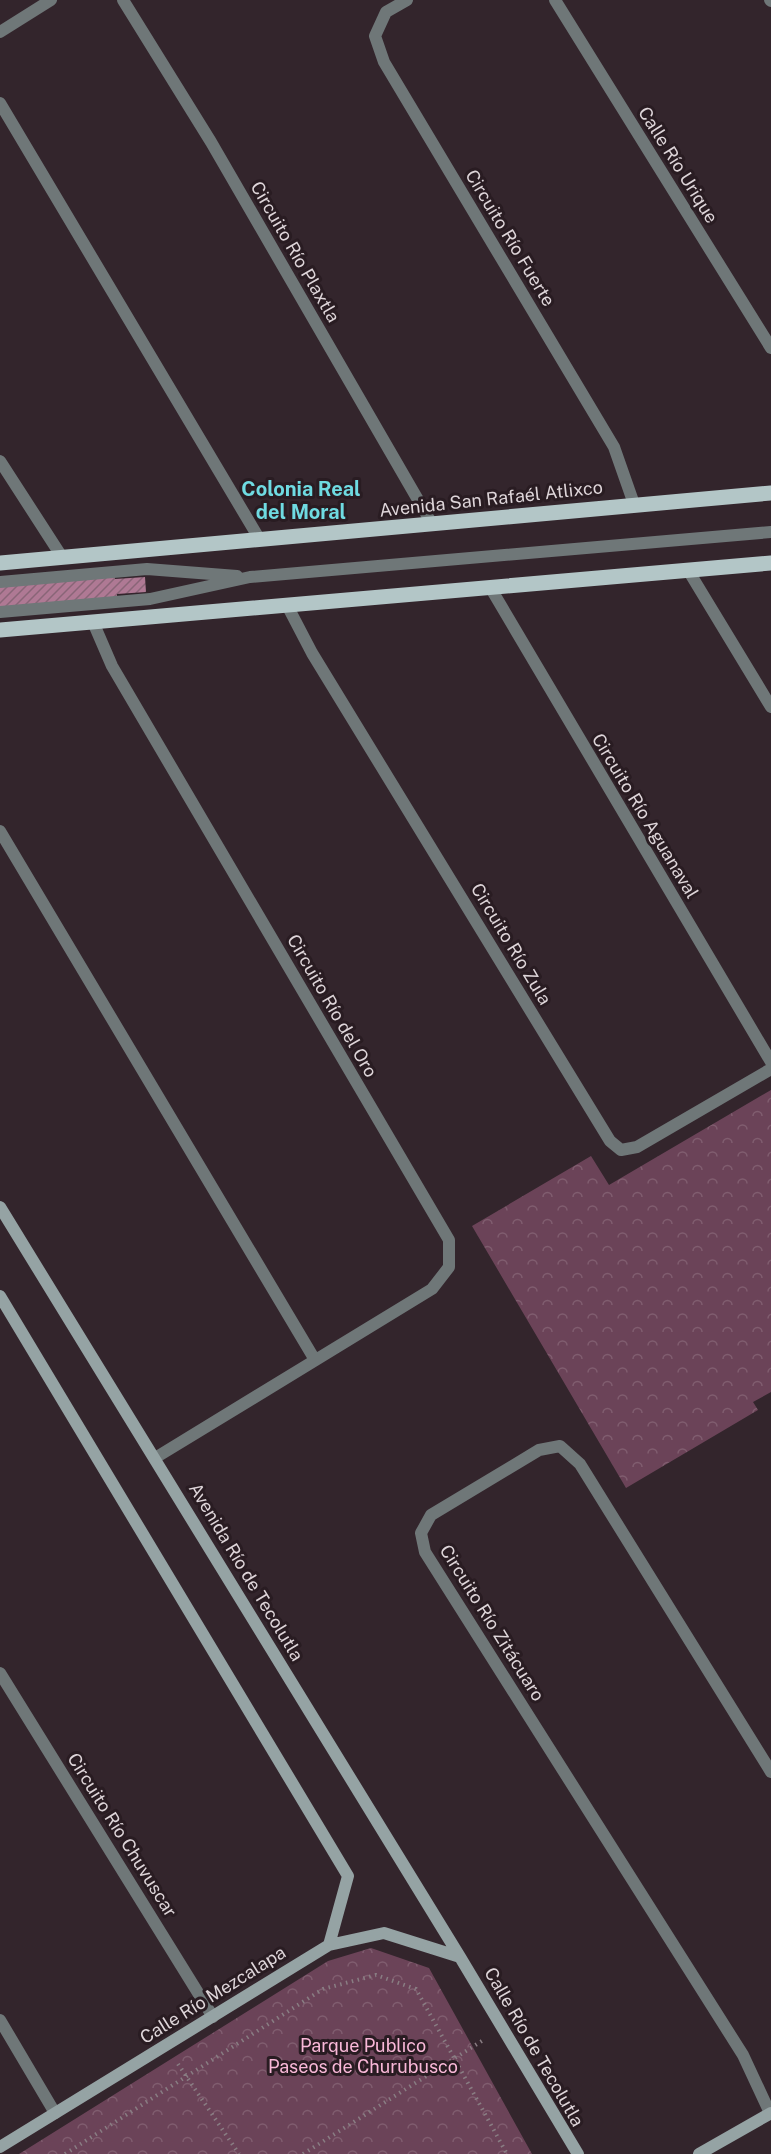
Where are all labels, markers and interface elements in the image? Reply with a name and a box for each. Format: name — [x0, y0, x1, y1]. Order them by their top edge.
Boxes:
street label: Calle Río Urique — [634, 103, 723, 227]
street label: Circuito Río Fuerte — [461, 166, 559, 310]
street label: Circuito Río Plaxtla — [247, 178, 344, 326]
street label: Avenida San Rafaél Atlixco — [378, 476, 604, 521]
district label: Colonia Real del Moral — [241, 477, 361, 524]
street label: Circuito Río Aguanaval — [588, 729, 703, 902]
street label: Circuito Río Zula — [467, 879, 556, 1008]
street label: Circuito Río del Oro — [283, 931, 382, 1081]
street label: Avenida Río de Tecolutla — [185, 1479, 308, 1665]
street label: Circuito Río Zitácuaro — [436, 1541, 549, 1705]
street label: Circuito Río Chuvuscar — [63, 1749, 181, 1921]
street label: Calle Río Mezcalapa — [136, 1941, 289, 2048]
street label: Calle Río de Tecolutla — [480, 1963, 589, 2130]
park label: Parque Publico Paseos de Churubusco — [268, 2035, 458, 2077]

